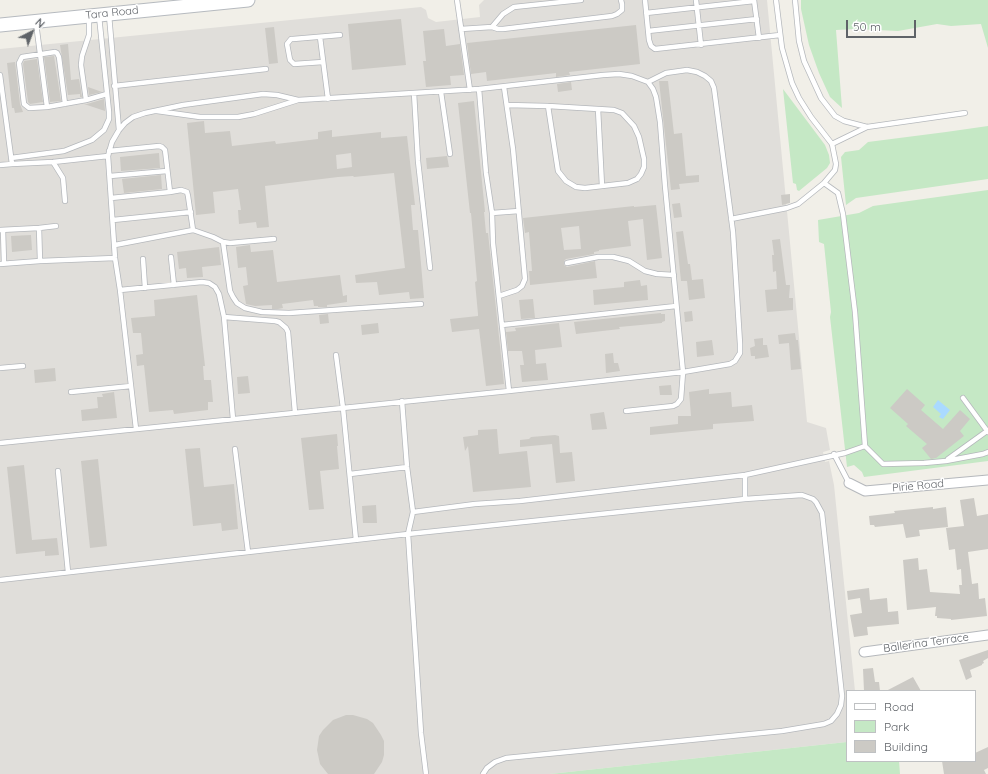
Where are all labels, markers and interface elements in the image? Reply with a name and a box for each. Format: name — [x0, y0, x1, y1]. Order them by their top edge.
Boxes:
street label: Tara Road — [85, 4, 139, 22]
north arrow — [12, 12, 52, 52]
scale bar — [848, 12, 918, 38]
text: N — [32, 15, 48, 31]
text: 50 m — [853, 19, 881, 34]
street label: Pirie Road — [892, 477, 944, 495]
street label: Ballerina Terrace — [882, 630, 970, 656]
legend — [846, 690, 976, 762]
text: Road — [884, 699, 914, 714]
text: Park — [884, 719, 909, 734]
text: Building — [884, 739, 928, 754]

